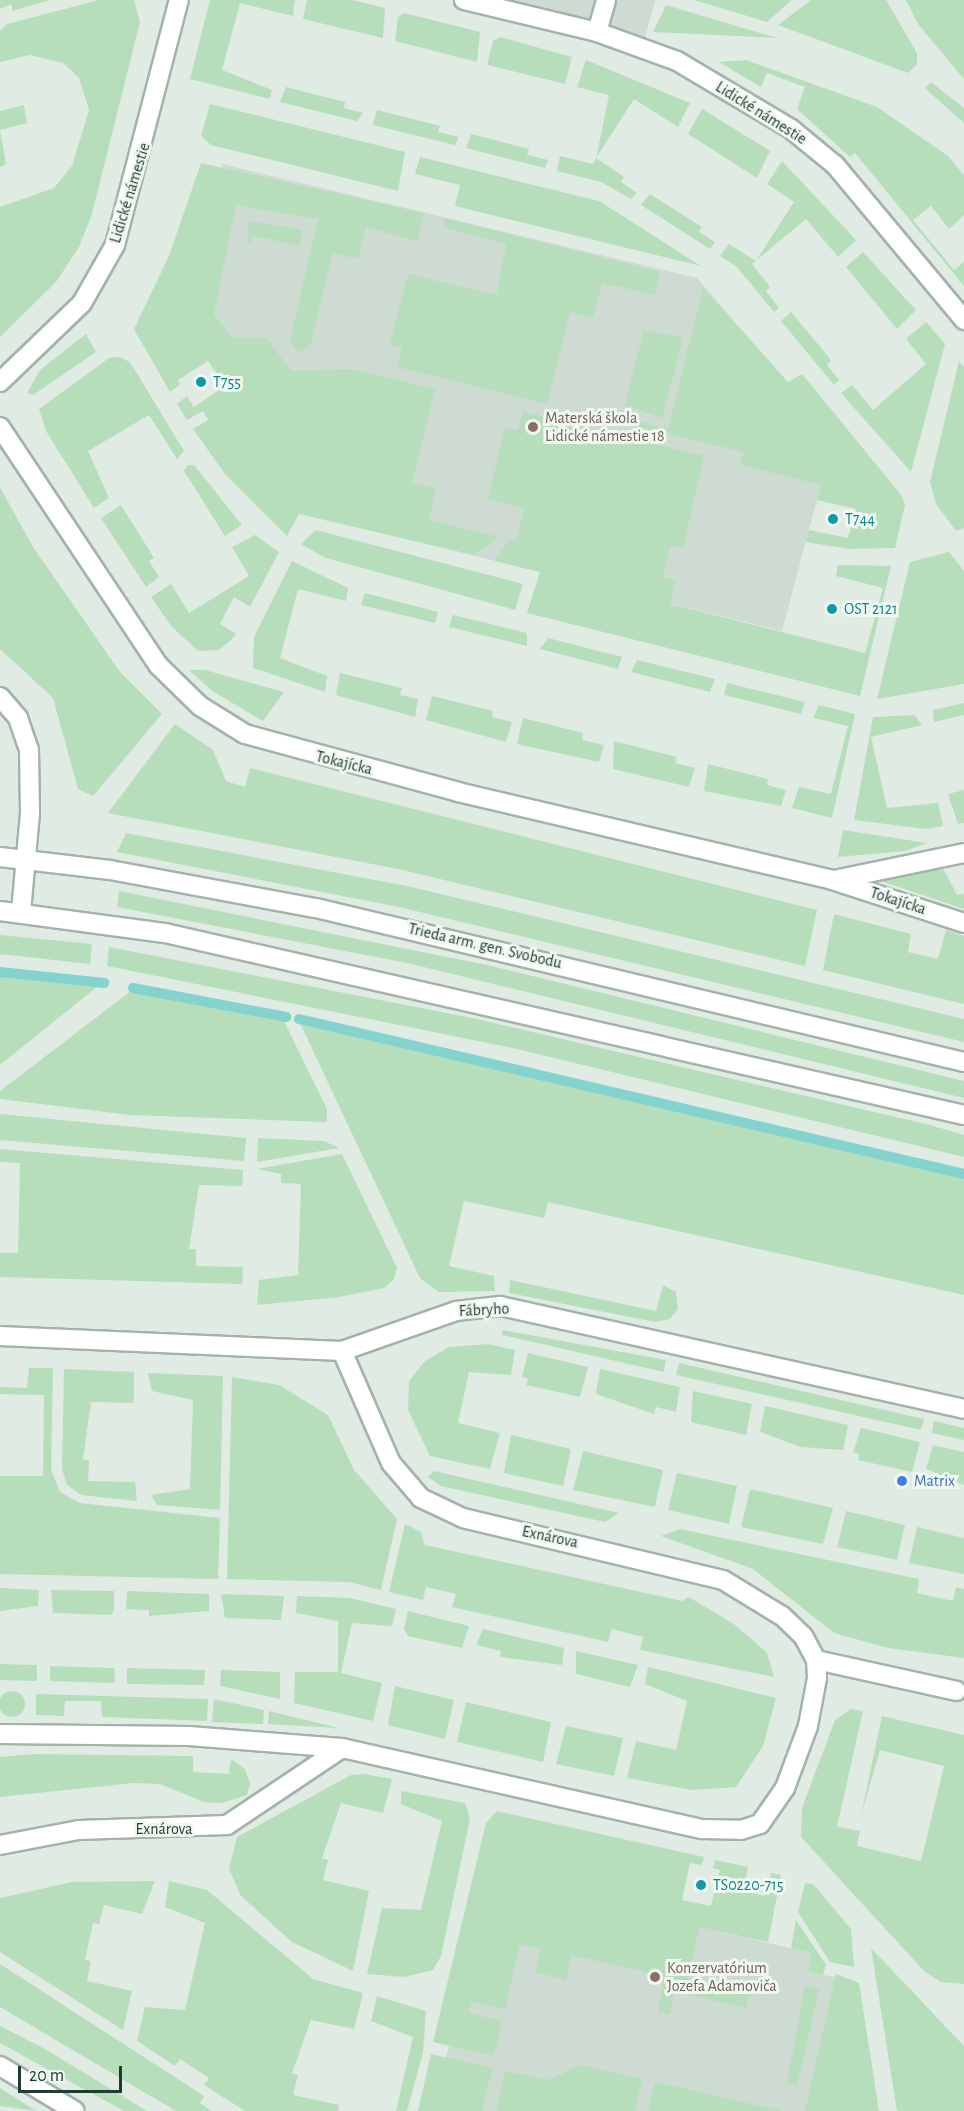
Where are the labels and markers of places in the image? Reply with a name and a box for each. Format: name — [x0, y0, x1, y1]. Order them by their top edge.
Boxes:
place label: T755 — [213, 372, 241, 392]
marker: T755 — [194, 375, 208, 389]
place label: Materská škola Lidické námestie 18 — [545, 408, 665, 446]
marker: Materská škola Lidické námestie 18 — [526, 420, 540, 434]
place label: T744 — [845, 509, 875, 529]
marker: T744 — [826, 512, 840, 526]
place label: OST 2121 — [844, 599, 898, 619]
marker: OST 2121 — [825, 602, 839, 616]
place label: Matrix — [914, 1471, 955, 1491]
marker: Matrix — [895, 1474, 909, 1488]
place label: TS0220-715 — [713, 1875, 783, 1895]
marker: TS0220-715 — [694, 1878, 708, 1892]
place label: Konzervatórium Jozefa Adamoviča — [667, 1958, 777, 1996]
marker: Konzervatórium Jozefa Adamoviča — [648, 1970, 662, 1984]

